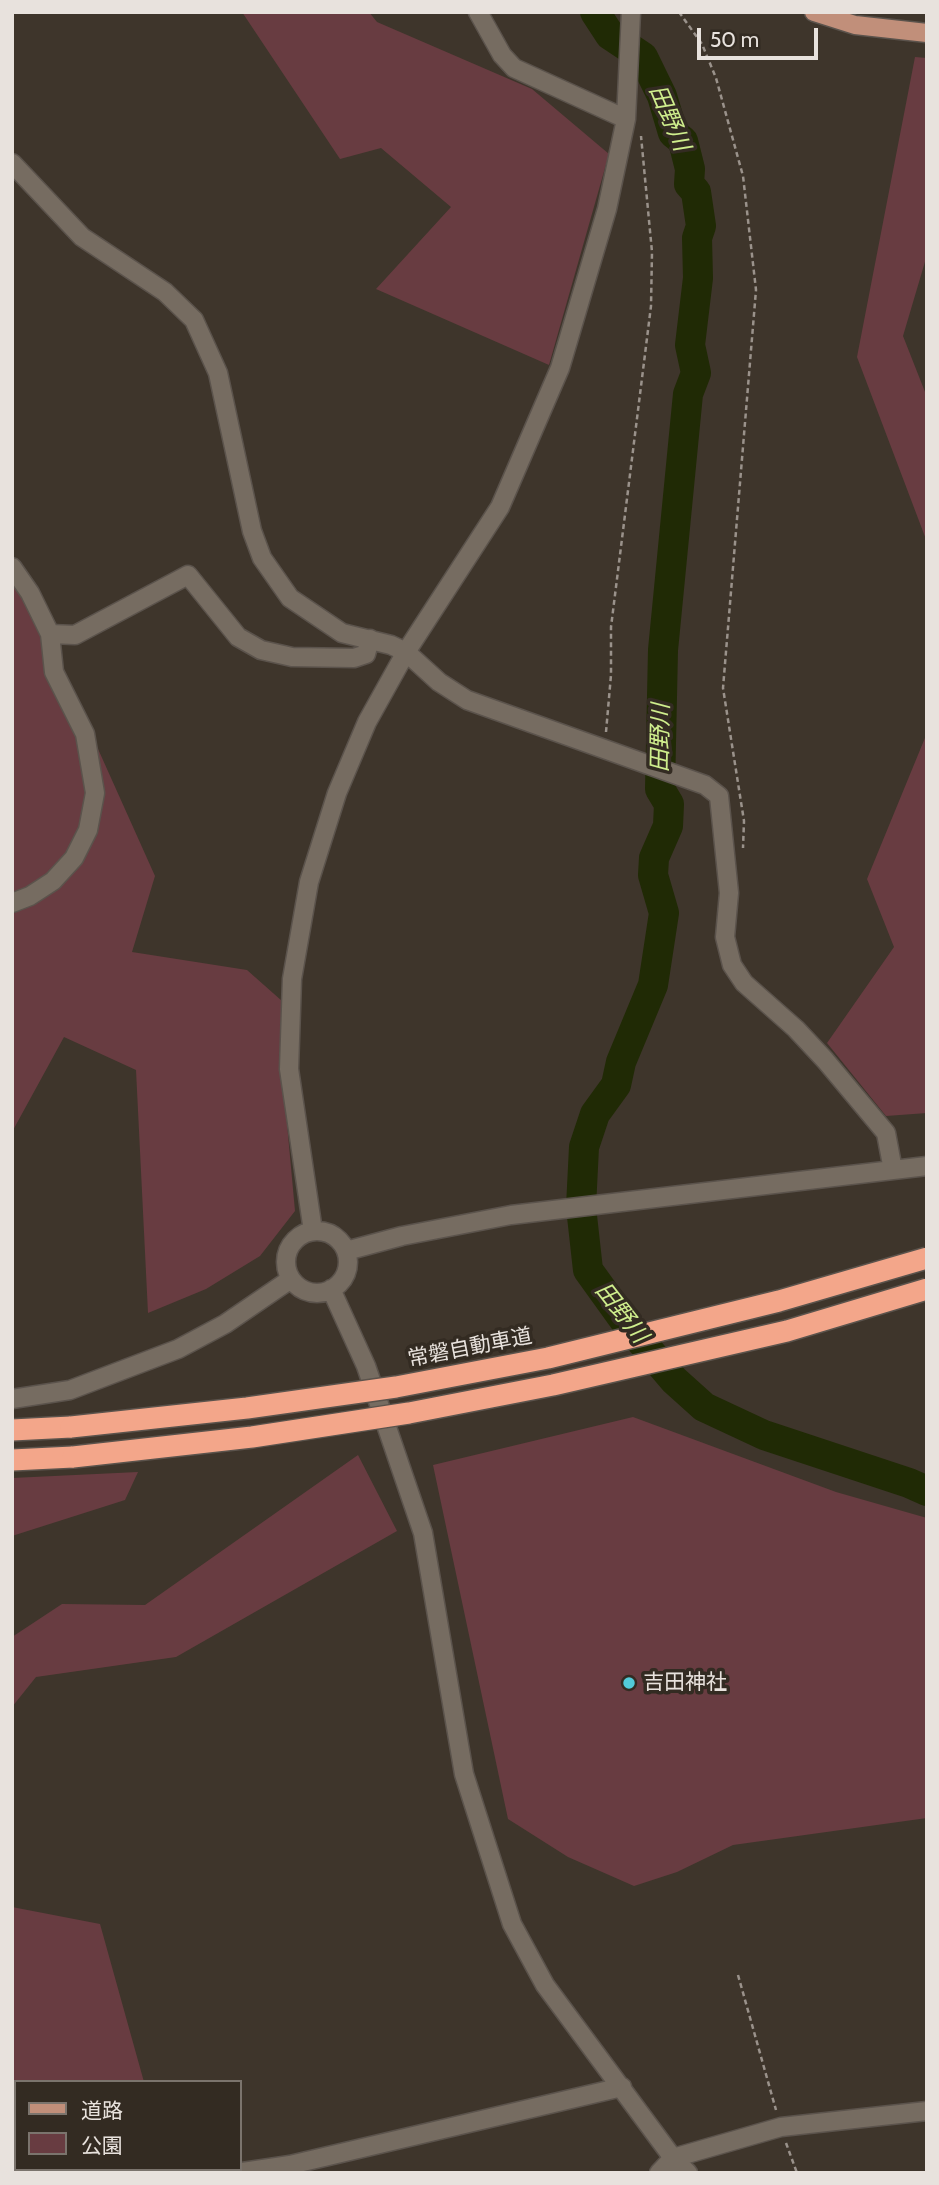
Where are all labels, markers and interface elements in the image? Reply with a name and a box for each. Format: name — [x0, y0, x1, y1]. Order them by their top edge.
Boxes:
scale bar — [701, 14, 822, 58]
text: 50 m — [710, 27, 759, 52]
water label: 田野川 — [643, 81, 695, 155]
water label: 田野川 — [647, 703, 675, 773]
water label: 田野川 — [589, 1277, 653, 1349]
street label: 常磐自動車道 — [406, 1324, 534, 1372]
place label: 吉田神社 — [643, 1670, 727, 1696]
marker: 吉田神社 — [621, 1675, 637, 1691]
legend — [14, 2080, 242, 2171]
text: 道路 — [81, 2098, 123, 2123]
text: 公園 — [81, 2133, 123, 2158]

